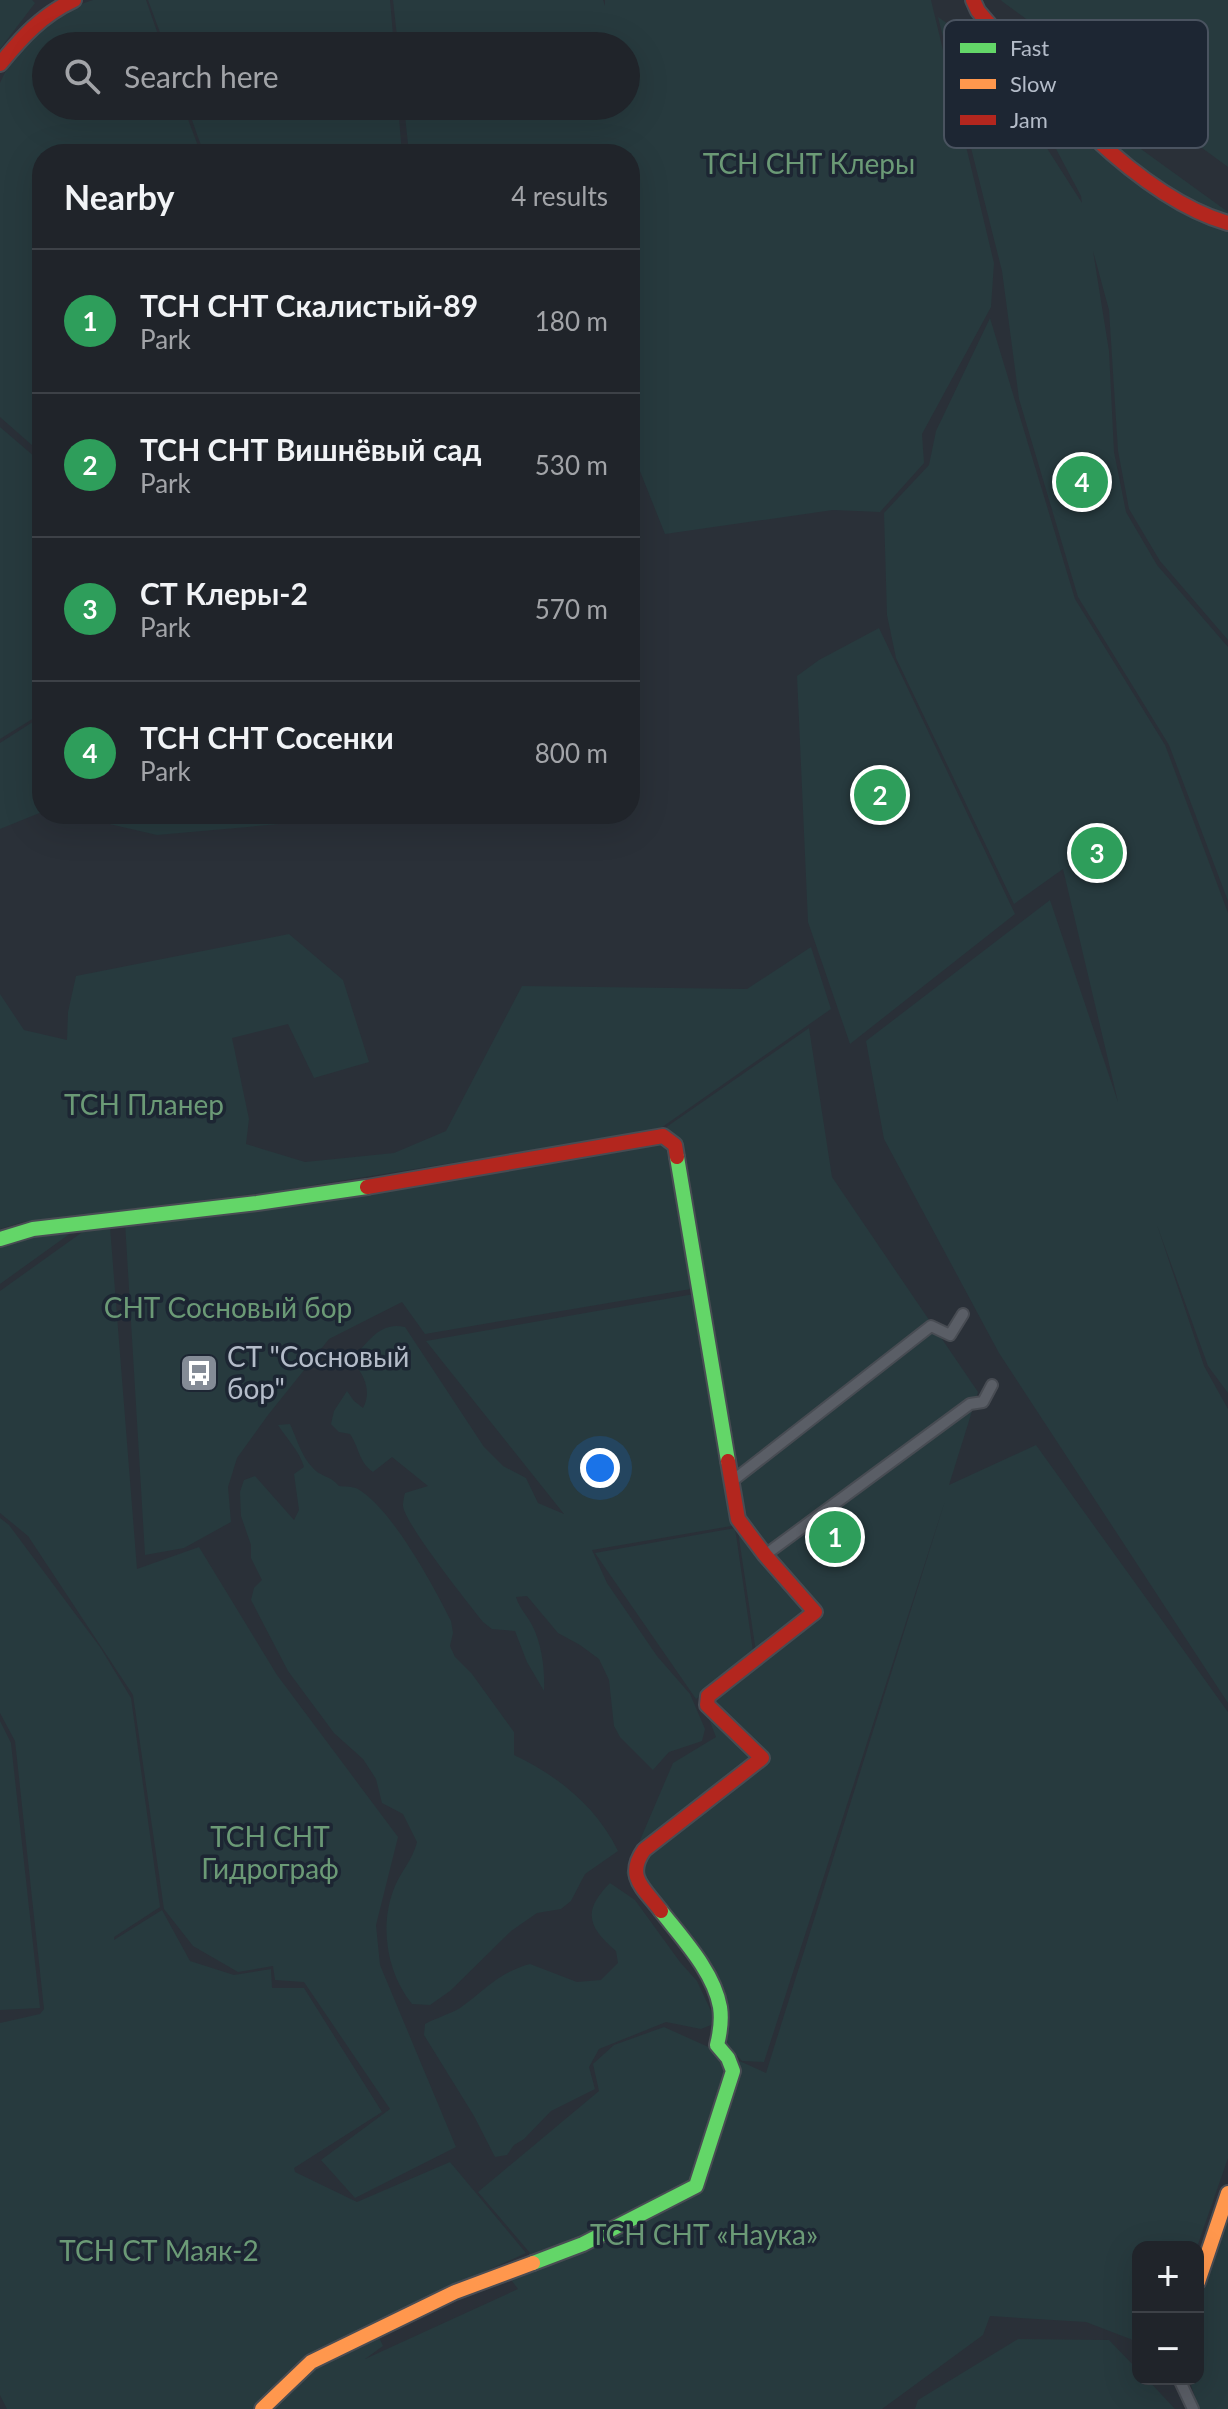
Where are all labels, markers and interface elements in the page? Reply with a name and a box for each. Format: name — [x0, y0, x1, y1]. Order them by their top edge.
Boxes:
legend — [944, 20, 1208, 148]
search box — [32, 32, 640, 120]
text: Fast — [1010, 34, 1049, 61]
icon: search — [60, 54, 104, 98]
text: Search here — [124, 58, 279, 94]
text: Slow — [1010, 70, 1057, 97]
text: Jam — [1010, 106, 1048, 133]
park label: ТСН СНТ Клеры — [703, 146, 915, 180]
text: Nearby — [64, 176, 175, 217]
text: 4 results — [511, 180, 608, 212]
text: ТСН СНТ Скалистый-89 — [140, 287, 478, 323]
text: 1 — [82, 305, 98, 337]
text: 180 m — [535, 305, 608, 337]
text: Park — [140, 323, 191, 355]
text: ТСН СНТ Вишнёвый сад — [140, 431, 482, 467]
text: 2 — [82, 449, 98, 481]
text: 530 m — [535, 449, 608, 481]
pin: 4 — [1056, 452, 1108, 512]
text: Park — [140, 467, 191, 499]
text: СТ Клеры-2 — [140, 575, 308, 611]
text: 3 — [82, 593, 98, 625]
text: 570 m — [535, 593, 608, 625]
text: Park — [140, 611, 191, 643]
text: ТСН СНТ Сосенки — [140, 719, 394, 755]
text: 4 — [82, 737, 98, 769]
text: 800 m — [535, 737, 608, 769]
text: Park — [140, 755, 191, 787]
pin: 2 — [854, 765, 906, 825]
pin: 3 — [1071, 823, 1123, 883]
park label: ТСН Планер — [64, 1087, 224, 1121]
park label: СНТ Сосновый бор — [104, 1290, 352, 1324]
place label: СТ "Сосновый бор" — [227, 1339, 409, 1405]
bus stop icon: СТ "Сосновый бор" — [178, 1352, 220, 1394]
your location — [580, 1448, 620, 1488]
pin: 1 — [809, 1507, 861, 1567]
park label: ТСН СНТ Гидрограф — [201, 1819, 339, 1885]
park label: ТСН СНТ «Наука» — [590, 2217, 818, 2251]
park label: ТСН СТ Маяк-2 — [59, 2233, 259, 2267]
map controls — [1132, 2241, 1204, 2385]
button: + — [1132, 2241, 1204, 2313]
button: − — [1132, 2313, 1204, 2385]

